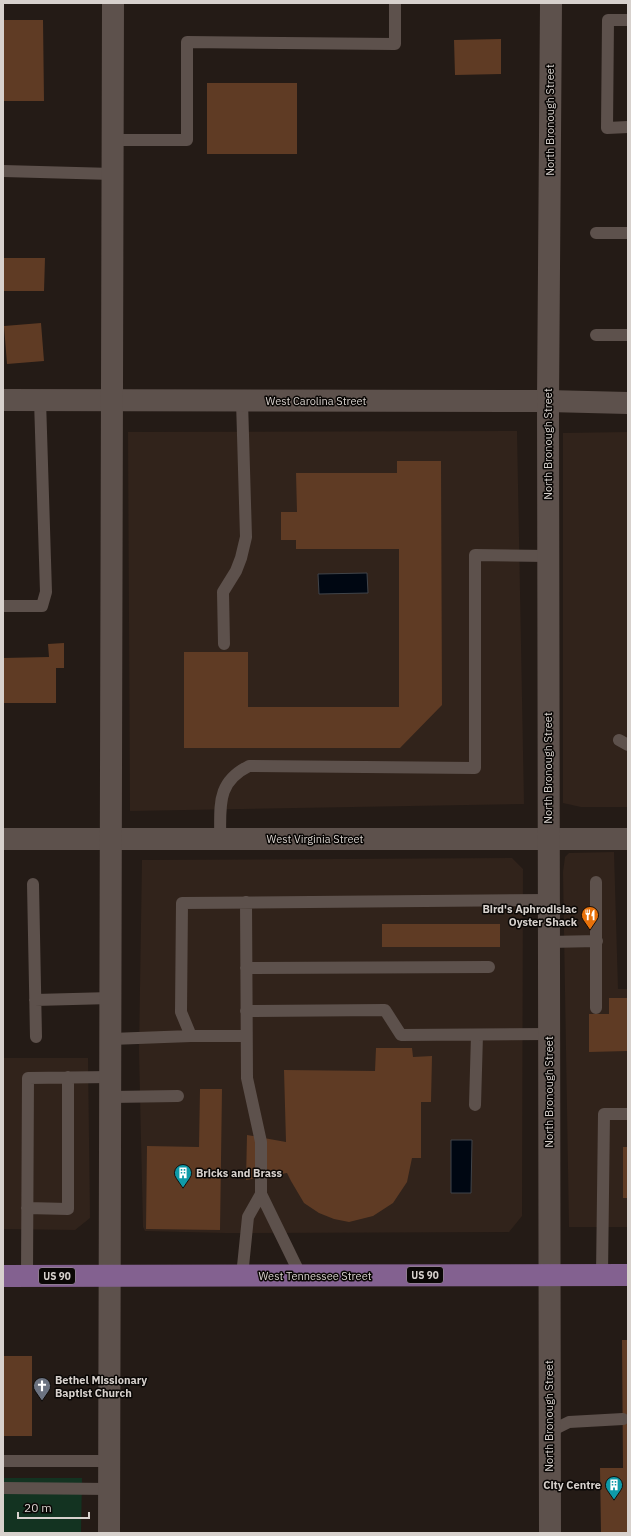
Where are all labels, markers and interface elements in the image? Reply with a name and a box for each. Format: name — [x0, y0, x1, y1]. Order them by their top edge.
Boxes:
street label: North Bronough Street — [543, 64, 557, 176]
street label: North Bronough Street — [541, 388, 555, 500]
street label: West Carolina Street — [266, 394, 367, 408]
street label: North Bronough Street — [541, 712, 555, 824]
street label: West Virginia Street — [267, 832, 364, 846]
place label: Bird's Aphrodisiac Oyster Shack — [482, 902, 578, 929]
restaurant icon: Bird's Aphrodisiac Oyster Shack — [580, 905, 600, 930]
street label: North Bronough Street — [542, 1036, 556, 1148]
building icon: Bricks and Brass — [173, 1163, 193, 1188]
place label: Bricks and Brass — [196, 1166, 282, 1180]
road number: US 90 — [407, 1267, 443, 1283]
road number: US 90 — [39, 1268, 75, 1284]
street label: West Tennessee Street — [258, 1269, 372, 1283]
street label: North Bronough Street — [542, 1360, 556, 1472]
place label: Bethel Missionary Baptist Church — [55, 1373, 147, 1400]
church icon: Bethel Missionary Baptist Church — [32, 1376, 52, 1401]
building icon: City Centre — [604, 1475, 624, 1500]
place label: City Centre — [543, 1478, 601, 1492]
scale bar — [18, 1494, 89, 1520]
text: 20 m — [24, 1500, 52, 1515]

